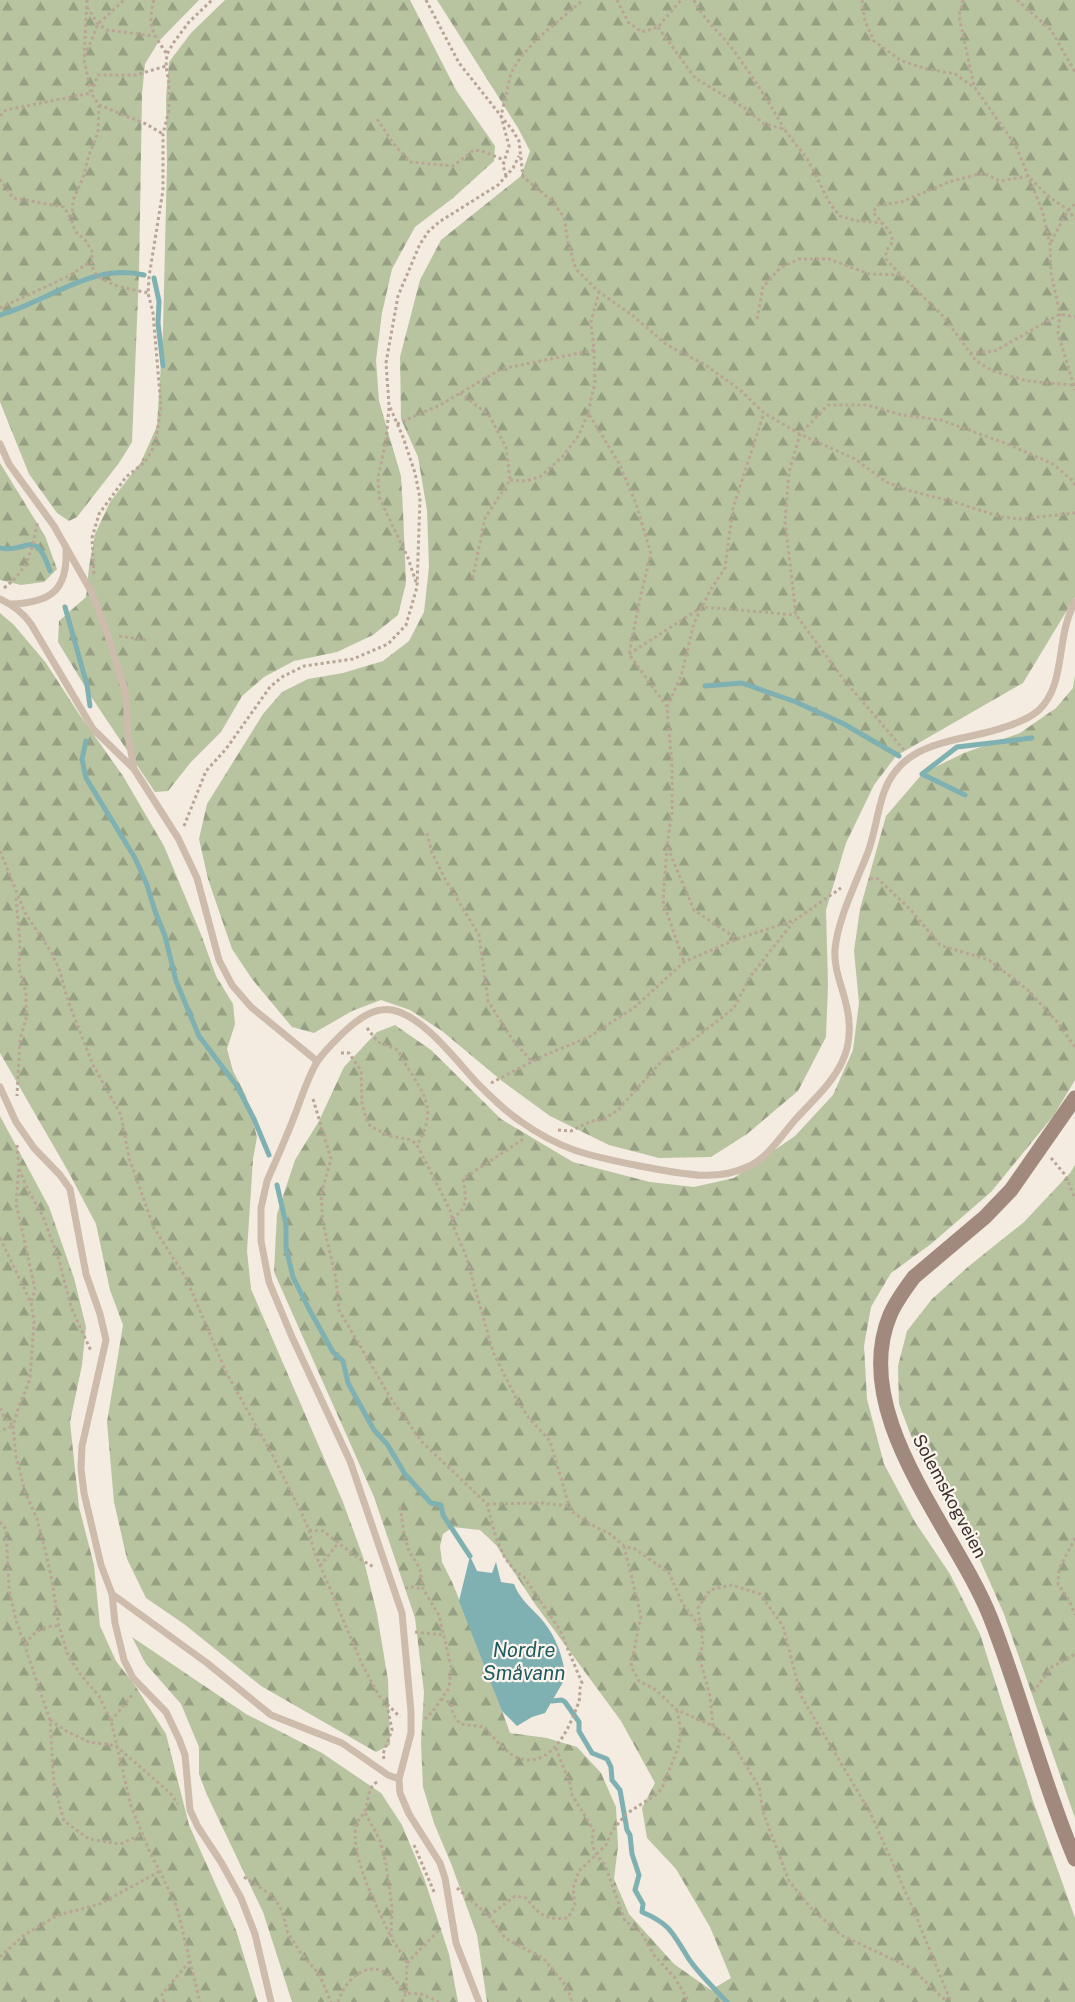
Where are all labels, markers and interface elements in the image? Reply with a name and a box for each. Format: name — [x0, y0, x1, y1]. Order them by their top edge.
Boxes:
street label: Solemskogveien — [909, 1431, 991, 1561]
water label: Nordre Småvann — [483, 1638, 565, 1685]

